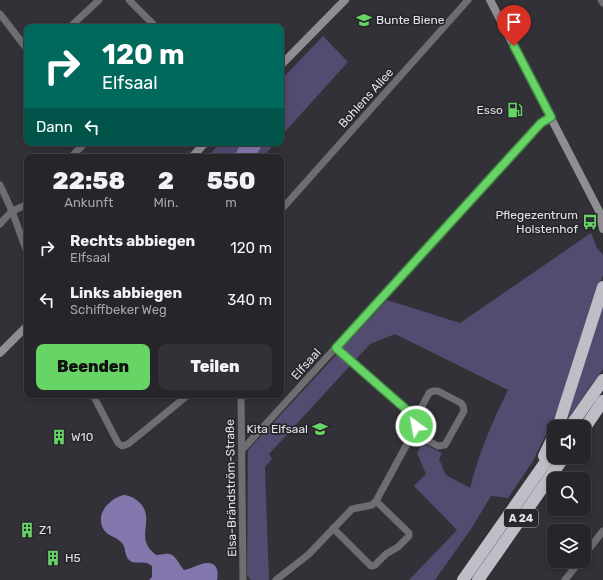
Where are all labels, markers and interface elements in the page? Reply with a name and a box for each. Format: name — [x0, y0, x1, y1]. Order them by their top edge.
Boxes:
pin — [497, 5, 531, 46]
school or university icon: Bunte Biene — [355, 11, 373, 29]
icon: arrive — [503, 11, 525, 33]
place label: Bunte Biene — [376, 13, 445, 27]
text: 120 m — [102, 38, 185, 71]
icon: right — [36, 40, 88, 92]
street label: Bohlens Allee — [336, 65, 397, 131]
text: Elfsaal — [102, 72, 158, 94]
fuel station icon: Esso — [506, 101, 524, 119]
place label: Esso — [477, 103, 503, 117]
icon: left — [81, 116, 103, 138]
text: Dann — [36, 118, 73, 136]
text: 22:58 — [52, 167, 125, 195]
text: 2 — [158, 167, 174, 195]
text: 550 — [207, 167, 255, 195]
text: Ankunft — [64, 195, 113, 210]
text: Min. — [154, 195, 178, 210]
text: m — [225, 195, 237, 210]
place label: Pflegezentrum Holstenhof — [495, 208, 578, 236]
bus stop icon: Pflegezentrum Holstenhof — [581, 213, 599, 231]
text: Rechts abbiegen — [70, 232, 195, 250]
icon: right — [36, 237, 58, 259]
text: 120 m — [230, 239, 272, 257]
text: Elfsaal — [70, 250, 110, 265]
text: Links abbiegen — [70, 284, 182, 302]
icon: left — [36, 289, 58, 311]
text: 340 m — [227, 291, 272, 309]
text: Schiffbeker Weg — [70, 302, 167, 317]
button: Beenden — [36, 344, 150, 390]
button: Teilen — [158, 344, 272, 390]
street label: Elfsaal — [288, 345, 324, 382]
position arrow — [395, 405, 437, 447]
street label: Elsa-Brändström-Straße — [223, 419, 239, 557]
school or university icon: Kita Elfsaal — [311, 420, 329, 438]
map controls — [547, 420, 591, 568]
button: sound — [547, 420, 591, 464]
place label: Kita Elfsaal — [247, 422, 308, 436]
building icon: W10 — [50, 428, 68, 446]
place label: W10 — [71, 430, 93, 444]
button: search — [547, 472, 591, 516]
road number: A 24 — [504, 509, 538, 527]
building icon: Z1 — [18, 521, 36, 539]
place label: Z1 — [39, 523, 51, 537]
button: layers — [547, 524, 591, 568]
building icon: H5 — [44, 549, 62, 567]
place label: H5 — [65, 551, 81, 565]

